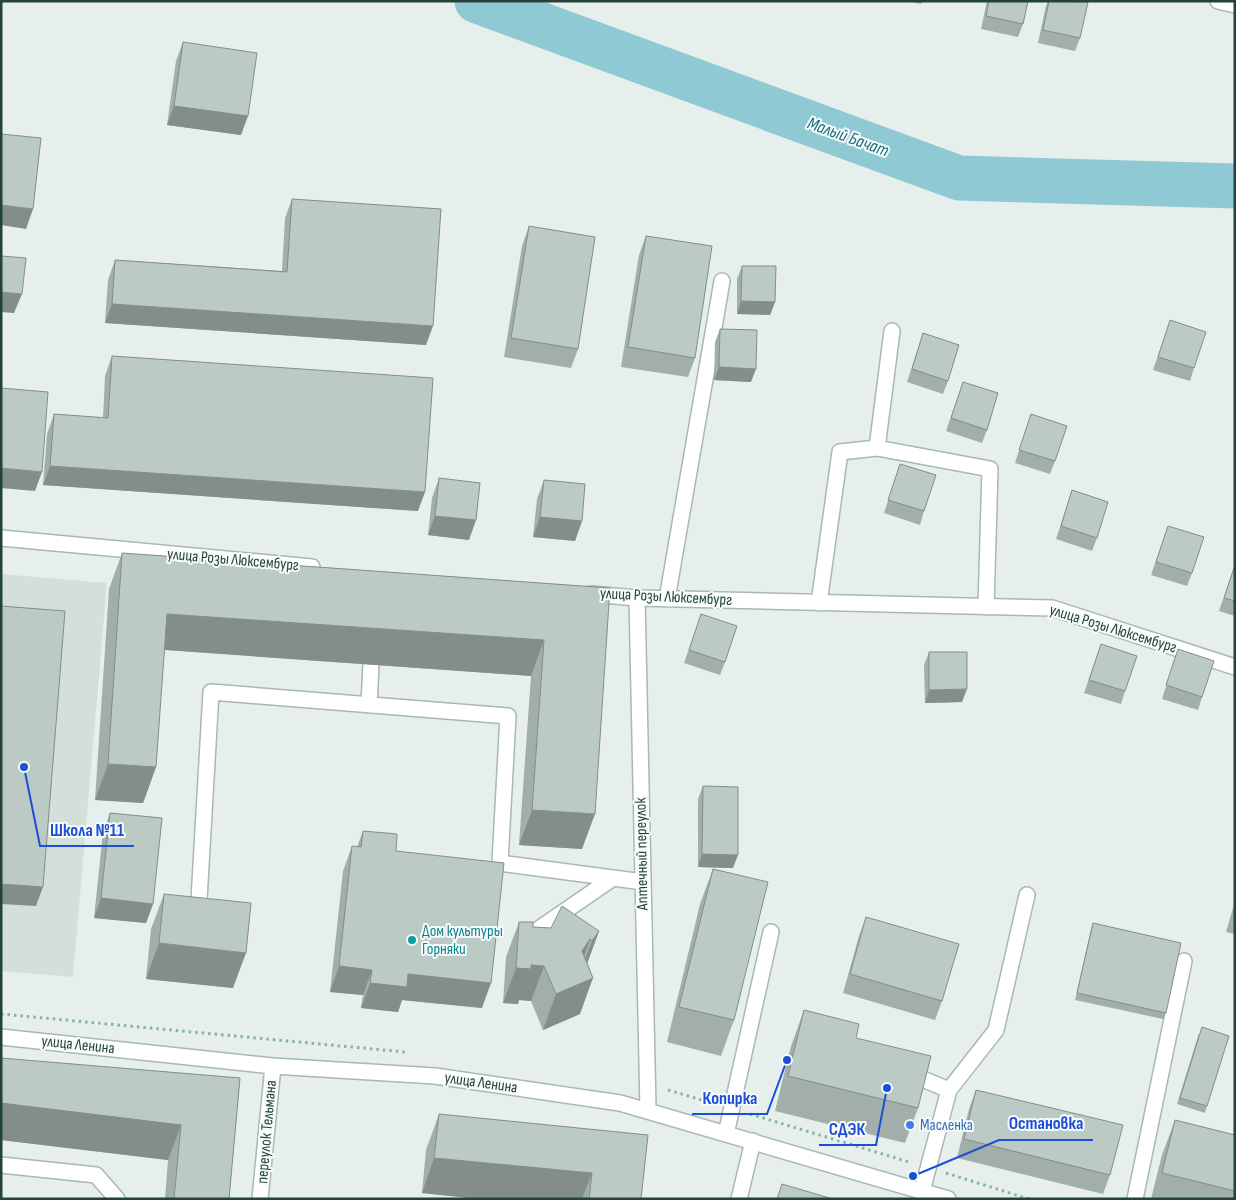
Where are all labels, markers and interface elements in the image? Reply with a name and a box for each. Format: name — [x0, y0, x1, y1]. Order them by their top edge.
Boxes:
water label: Малый Бачат — [804, 113, 892, 161]
street label: улица Розы Люксембург — [166, 545, 300, 575]
street label: улица Розы Люксембург — [599, 584, 733, 610]
street label: улица Розы Люксембург — [1047, 601, 1179, 657]
street label: Аптечный переулок — [631, 796, 653, 912]
callout: Школа №11 — [40, 813, 134, 846]
text: Школа №11 — [50, 820, 124, 841]
place label: Дом культуры Горняки — [422, 922, 503, 959]
marker: Дом культуры Горняки — [406, 934, 418, 946]
street label: улица Ленина — [41, 1032, 115, 1058]
street label: улица Ленина — [443, 1068, 519, 1098]
street label: переулок Тельмана — [253, 1079, 281, 1185]
callout: Копирка — [692, 1081, 767, 1114]
text: Копирка — [703, 1088, 757, 1109]
callout: Остановка — [999, 1107, 1093, 1140]
callout: СДЭК — [819, 1112, 876, 1145]
text: Остановка — [1009, 1113, 1083, 1134]
place label: Масленка — [920, 1116, 973, 1135]
text: СДЭК — [829, 1119, 865, 1140]
marker: Масленка — [904, 1119, 916, 1131]

